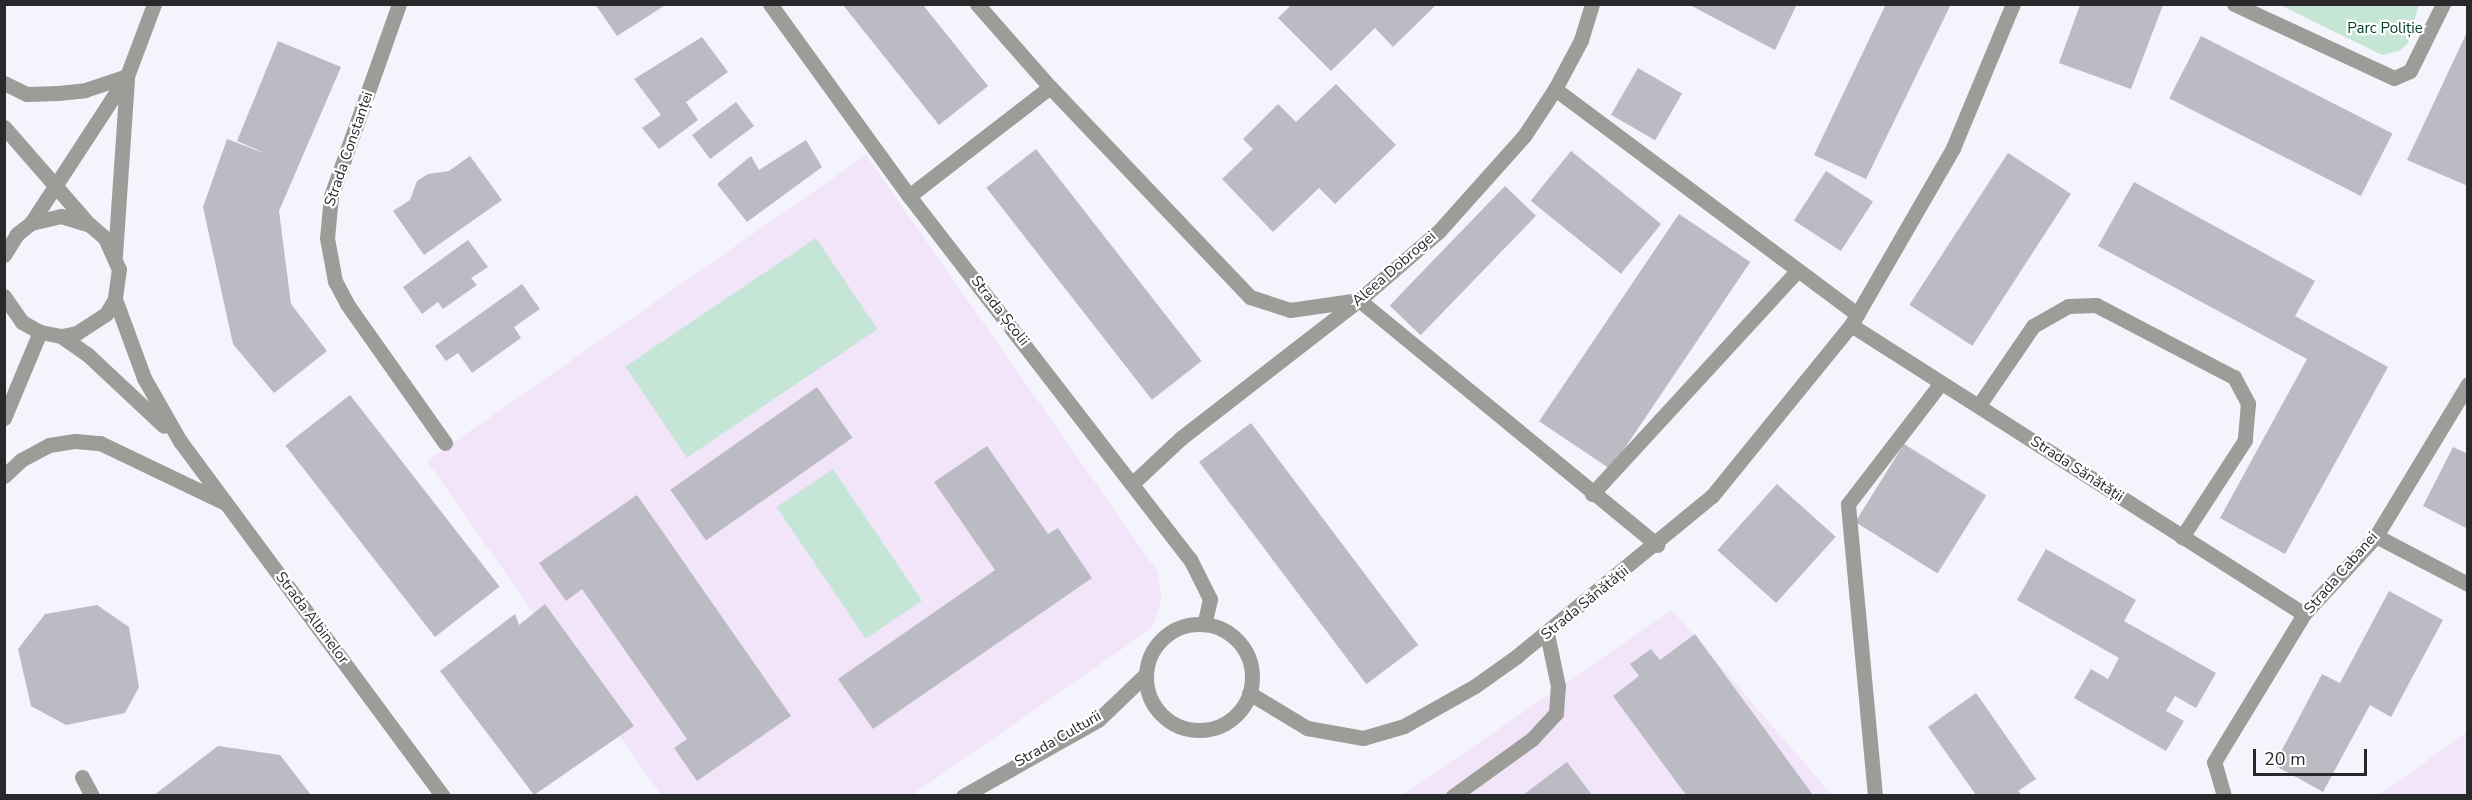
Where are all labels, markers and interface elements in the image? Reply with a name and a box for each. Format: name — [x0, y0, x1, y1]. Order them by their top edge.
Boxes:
park label: Parc Poliție — [2347, 20, 2423, 38]
street label: Strada Constanței — [321, 89, 377, 209]
street label: Aleea Dobrogei — [1348, 228, 1440, 310]
street label: Strada Școlii — [967, 272, 1033, 350]
street label: Strada Sănătății — [2027, 432, 2127, 506]
street label: Strada Cabanei — [2301, 528, 2381, 618]
street label: Strada Sănătății — [1538, 562, 1632, 644]
street label: Strada Albinelor — [272, 568, 352, 668]
street label: Strada Culturii — [1012, 707, 1104, 771]
scale bar — [2256, 737, 2370, 775]
text: 20 m — [2264, 747, 2306, 771]

